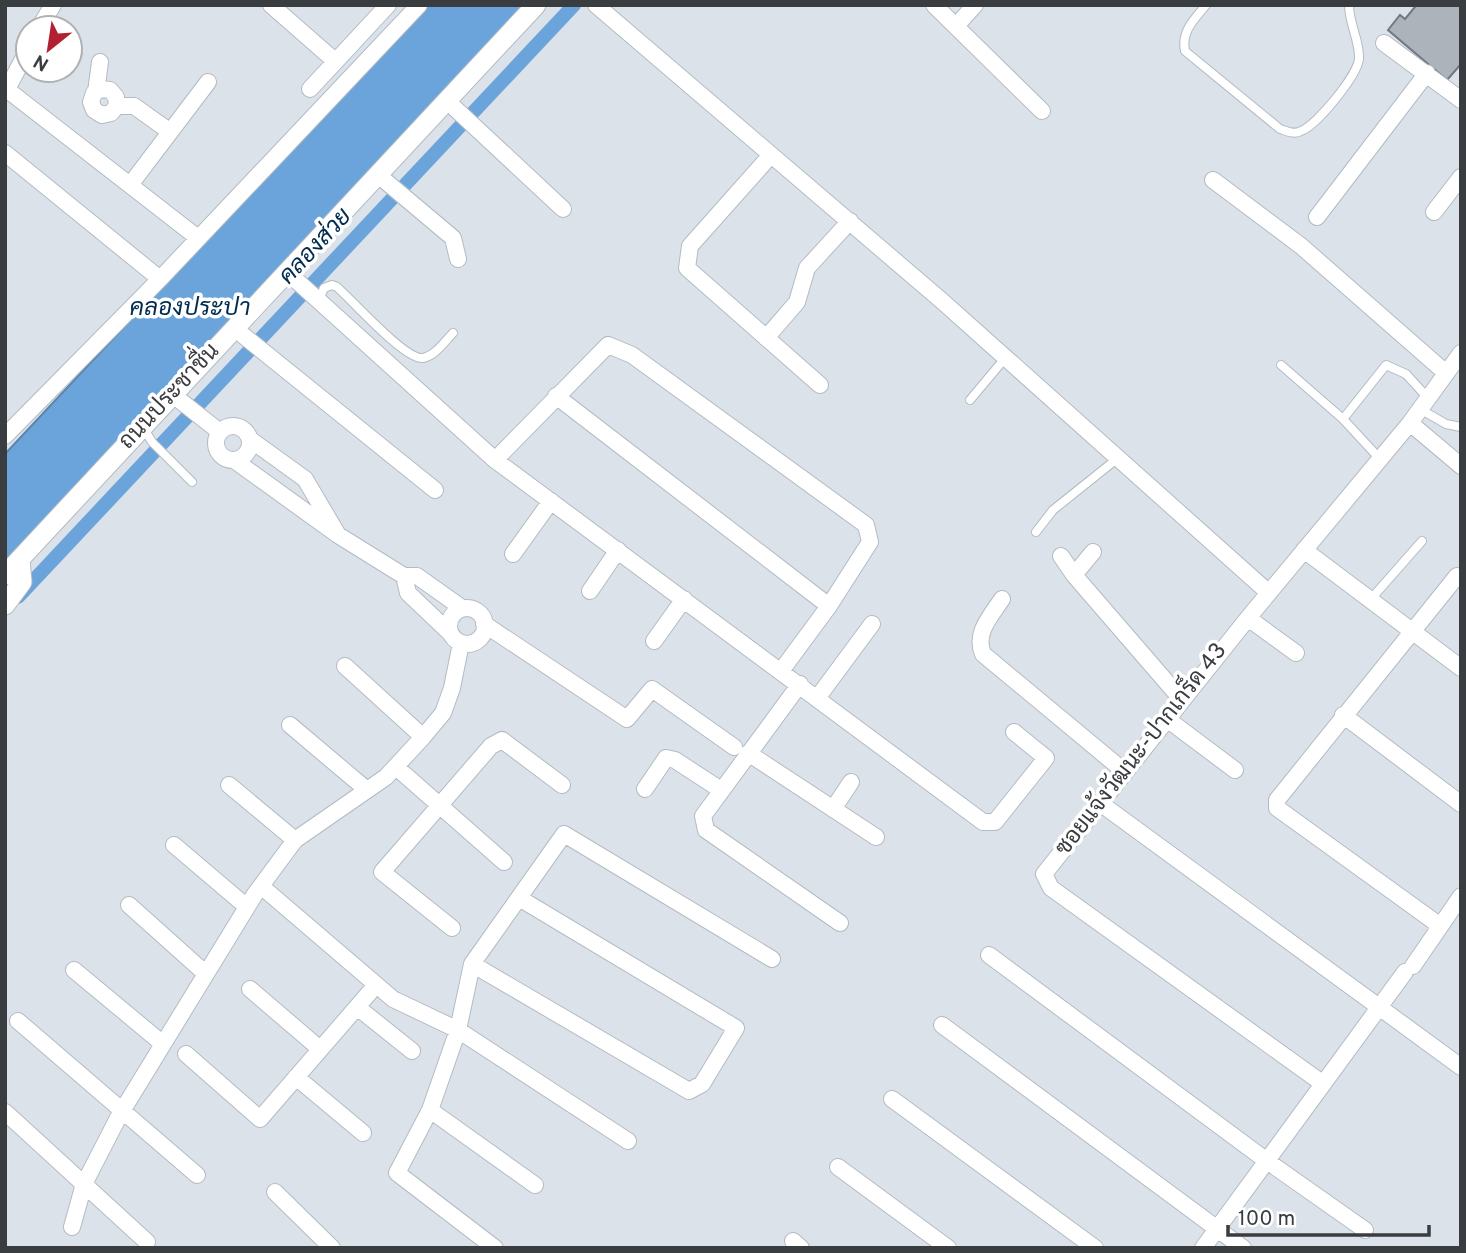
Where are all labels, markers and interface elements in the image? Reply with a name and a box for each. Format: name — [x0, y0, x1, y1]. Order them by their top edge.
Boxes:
north arrow — [14, 14, 84, 84]
text: N — [30, 48, 53, 76]
water label: คลองส่วย — [272, 202, 359, 291]
water label: คลองประปา — [130, 294, 250, 324]
street label: ถนนประชาชื่น — [107, 332, 227, 456]
street label: ซอยแจ้งวัฒนะ-ปากเกร็ด 43 — [1046, 635, 1234, 862]
scale bar — [1228, 1194, 1429, 1238]
text: 100 m — [1238, 1206, 1295, 1233]

